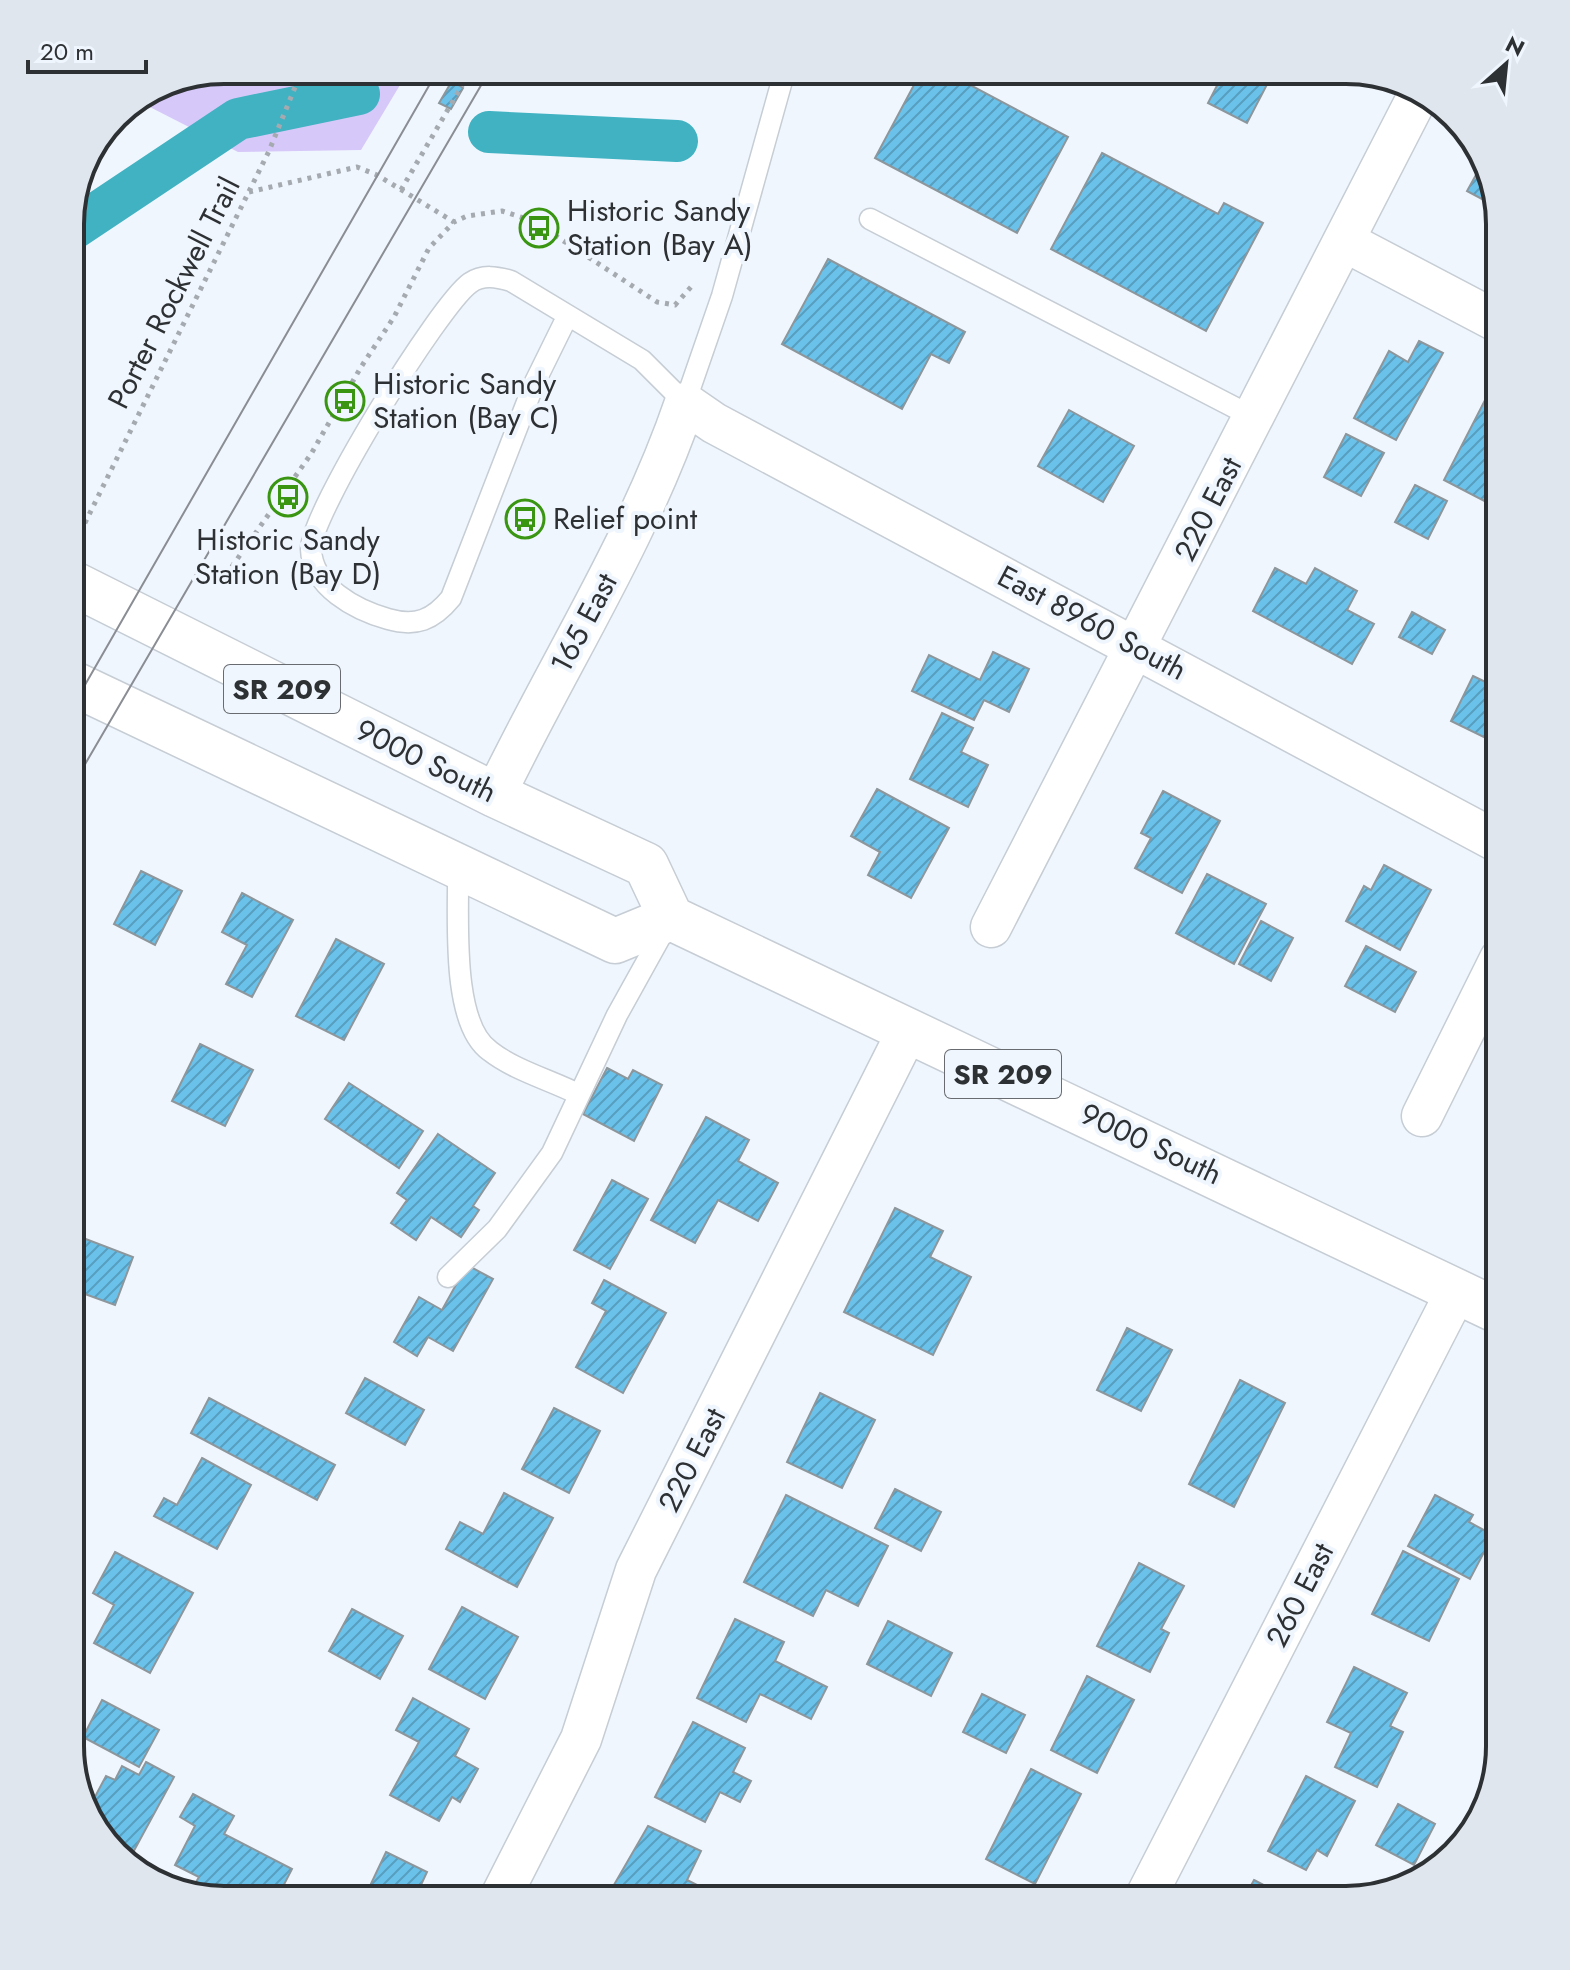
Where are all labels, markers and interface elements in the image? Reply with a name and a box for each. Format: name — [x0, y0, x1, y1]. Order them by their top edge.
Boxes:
scale bar — [28, 24, 146, 74]
north arrow — [1466, 24, 1546, 104]
text: N — [1500, 28, 1530, 64]
text: 20 m — [40, 34, 94, 69]
street label: Porter Rockwell Trail — [97, 170, 250, 416]
place label: Historic Sandy Station (Bay A) — [567, 189, 753, 266]
bus stop icon: Historic Sandy Station (Bay A) — [518, 207, 560, 249]
place label: Historic Sandy Station (Bay C) — [373, 362, 560, 439]
bus stop icon: Historic Sandy Station (Bay C) — [324, 380, 366, 422]
street label: 220 East — [1163, 449, 1252, 568]
bus stop icon: Historic Sandy Station (Bay D) — [267, 476, 309, 518]
place label: Relief point — [553, 497, 698, 540]
bus stop icon: Relief point — [504, 498, 546, 540]
place label: Historic Sandy Station (Bay D) — [195, 518, 381, 595]
street label: East 8960 South — [990, 555, 1194, 691]
street label: 165 East — [539, 565, 628, 680]
road number: SR 209 — [224, 665, 340, 713]
street label: 9000 South — [349, 708, 504, 813]
road number: SR 209 — [945, 1050, 1061, 1098]
street label: 9000 South — [1073, 1092, 1229, 1195]
street label: 220 East — [647, 1400, 736, 1519]
street label: 260 East — [1255, 1535, 1344, 1654]

